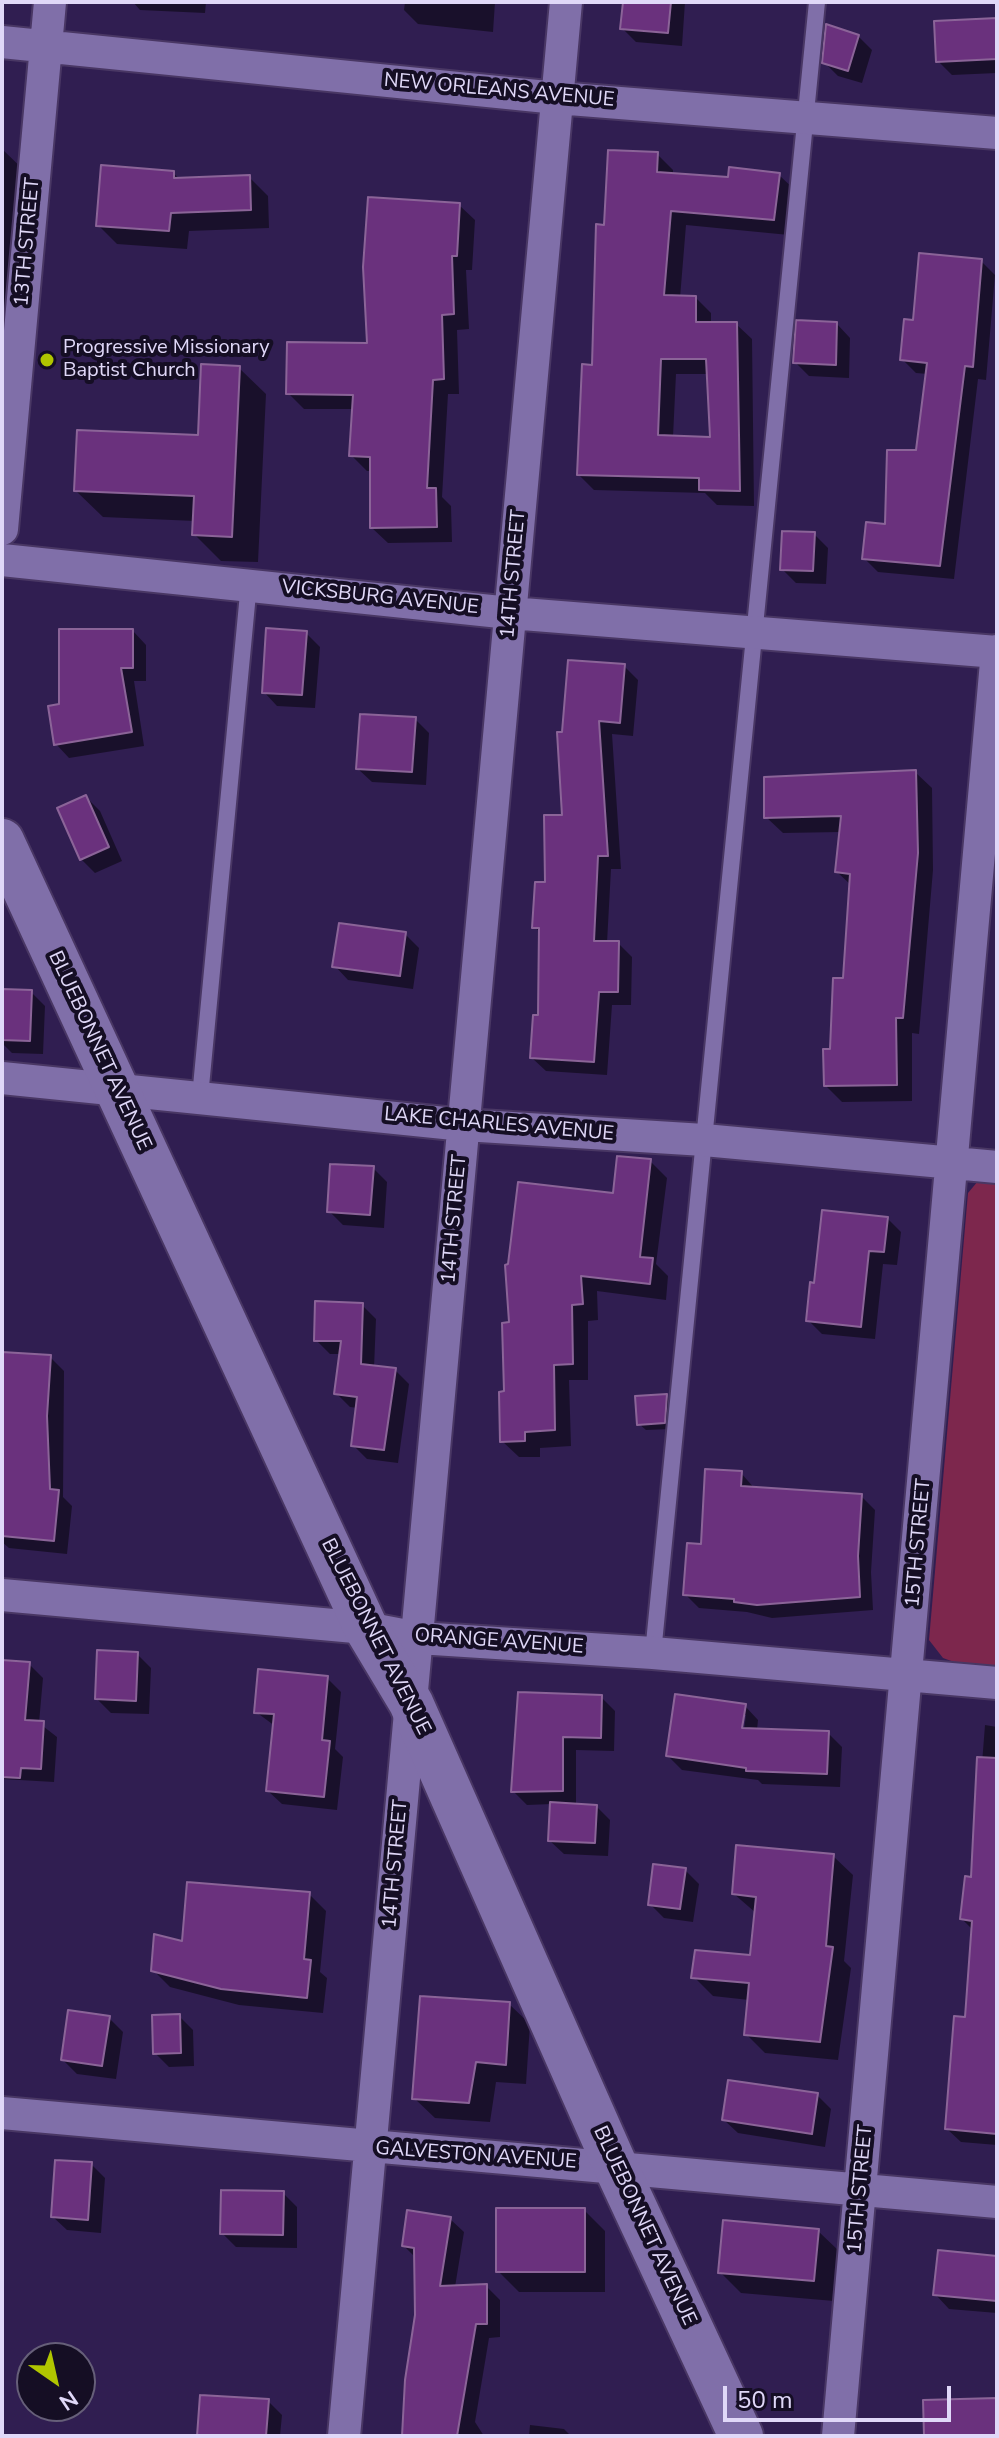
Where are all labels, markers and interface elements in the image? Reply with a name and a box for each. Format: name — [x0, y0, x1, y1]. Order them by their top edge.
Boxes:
street label: NEW ORLEANS AVENUE — [383, 69, 615, 113]
street label: 13TH STREET — [10, 177, 46, 307]
place label: Progressive Missionary Baptist Church — [63, 336, 270, 383]
marker: Progressive Missionary Baptist Church — [38, 351, 56, 369]
street label: 14TH STREET — [496, 509, 532, 639]
street label: VICKSBURG AVENUE — [280, 576, 480, 620]
street label: BLUEBONNET AVENUE — [42, 948, 156, 1154]
street label: LAKE CHARLES AVENUE — [383, 1103, 615, 1147]
street label: 14TH STREET — [437, 1154, 473, 1284]
street label: 15TH STREET — [901, 1478, 937, 1608]
street label: BLUEBONNET AVENUE — [315, 1535, 435, 1739]
street label: ORANGE AVENUE — [414, 1624, 584, 1660]
street label: 14TH STREET — [378, 1799, 414, 1929]
street label: BLUEBONNET AVENUE — [587, 2123, 701, 2329]
street label: 15TH STREET — [843, 2124, 879, 2254]
street label: GALVESTON AVENUE — [375, 2137, 577, 2175]
north arrow — [16, 2342, 96, 2422]
scale bar — [727, 2370, 955, 2420]
text: N — [53, 2383, 84, 2417]
text: 50 m — [737, 2384, 793, 2416]

